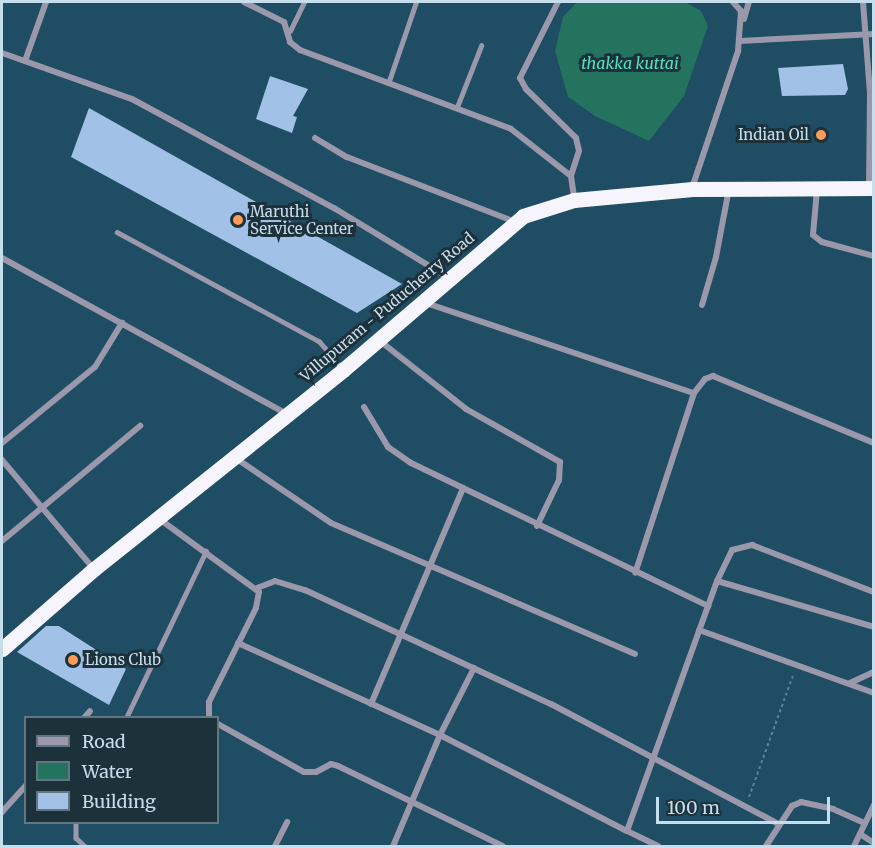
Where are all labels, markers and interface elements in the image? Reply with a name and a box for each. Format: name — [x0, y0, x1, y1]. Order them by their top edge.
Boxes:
water label: thakka kuttai — [581, 53, 679, 73]
place label: Indian Oil — [738, 126, 809, 144]
marker: Indian Oil — [814, 128, 828, 142]
place label: Maruthi Service Center — [250, 202, 353, 237]
marker: Maruthi Service Center — [231, 213, 245, 227]
street label: Villupuram - Puducherry Road — [296, 229, 478, 385]
place label: Lions Club — [85, 651, 161, 669]
marker: Lions Club — [66, 653, 80, 667]
legend — [24, 716, 219, 824]
text: Road — [82, 730, 126, 753]
text: Water — [82, 760, 133, 783]
scale bar — [659, 785, 833, 823]
text: Building — [82, 790, 156, 813]
text: 100 m — [667, 796, 720, 819]

